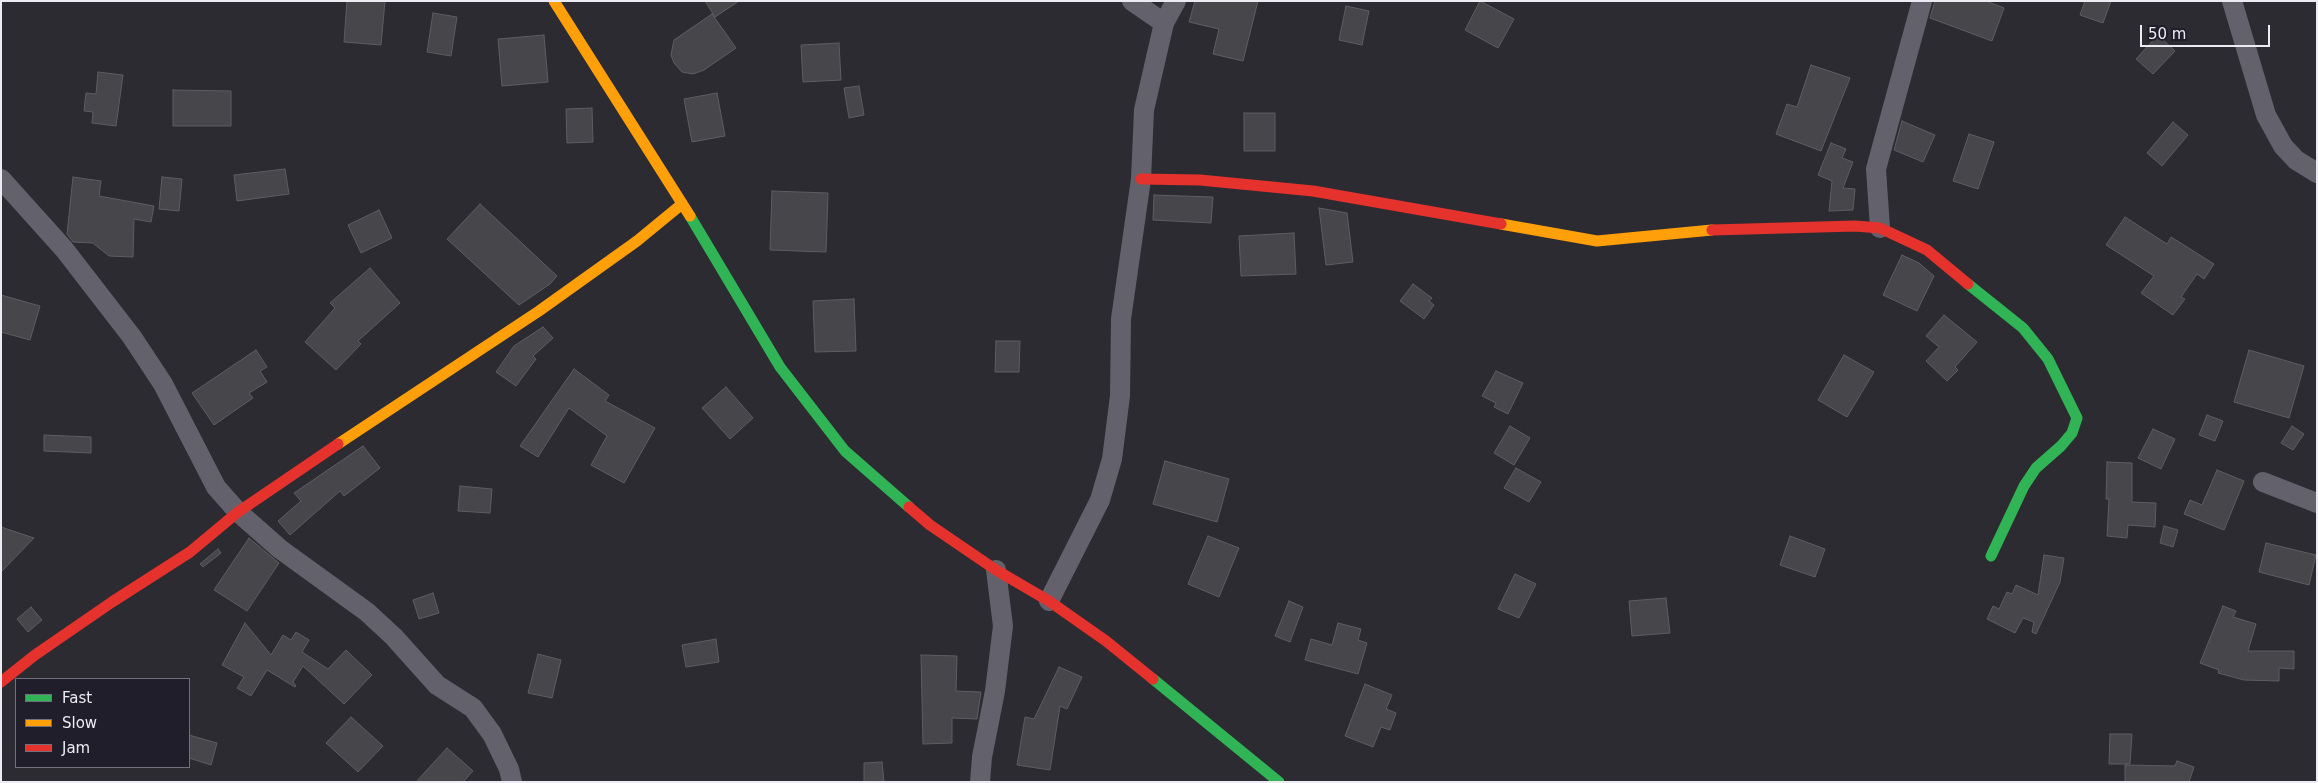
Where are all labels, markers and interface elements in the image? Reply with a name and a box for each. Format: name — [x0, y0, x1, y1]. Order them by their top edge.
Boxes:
scale bar — [2143, 15, 2273, 47]
text: 50 m — [2148, 25, 2186, 43]
legend — [15, 678, 190, 768]
text: Fast — [62, 689, 92, 707]
text: Slow — [62, 714, 97, 732]
text: Jam — [62, 739, 90, 757]

